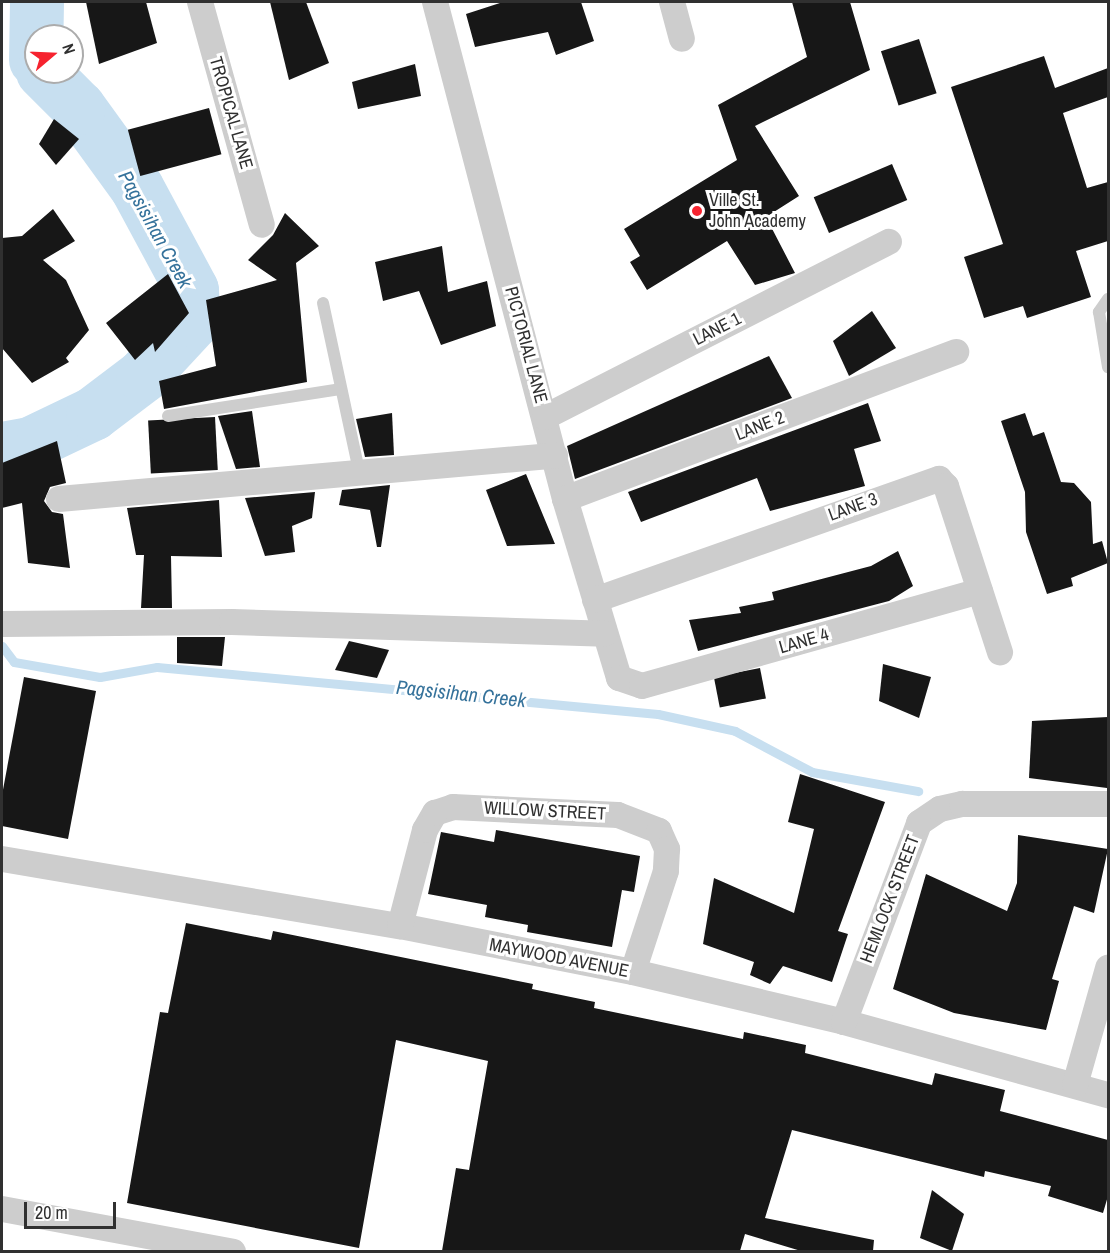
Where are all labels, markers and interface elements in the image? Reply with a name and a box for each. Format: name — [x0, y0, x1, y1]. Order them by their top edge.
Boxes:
north arrow — [24, 24, 84, 84]
text: N — [57, 41, 81, 57]
street label: TROPICAL LANE — [205, 54, 257, 172]
water label: Pagsisihan Creek — [114, 166, 198, 292]
place label: Ville St. John Academy — [709, 190, 807, 232]
marker: Ville St. John Academy — [690, 204, 704, 218]
street label: PICTORIAL LANE — [500, 284, 552, 406]
street label: LANE 1 — [689, 308, 745, 350]
street label: LANE 2 — [732, 407, 788, 445]
street label: LANE 3 — [825, 488, 881, 526]
street label: LANE 4 — [777, 624, 831, 658]
water label: Pagsisihan Creek — [395, 674, 527, 712]
street label: WILLOW STREET — [483, 797, 607, 825]
street label: HEMLOCK STREET — [856, 832, 924, 966]
street label: MAYWOOD AVENUE — [487, 934, 631, 982]
scale bar — [27, 1190, 118, 1228]
text: 20 m — [35, 1200, 68, 1225]

